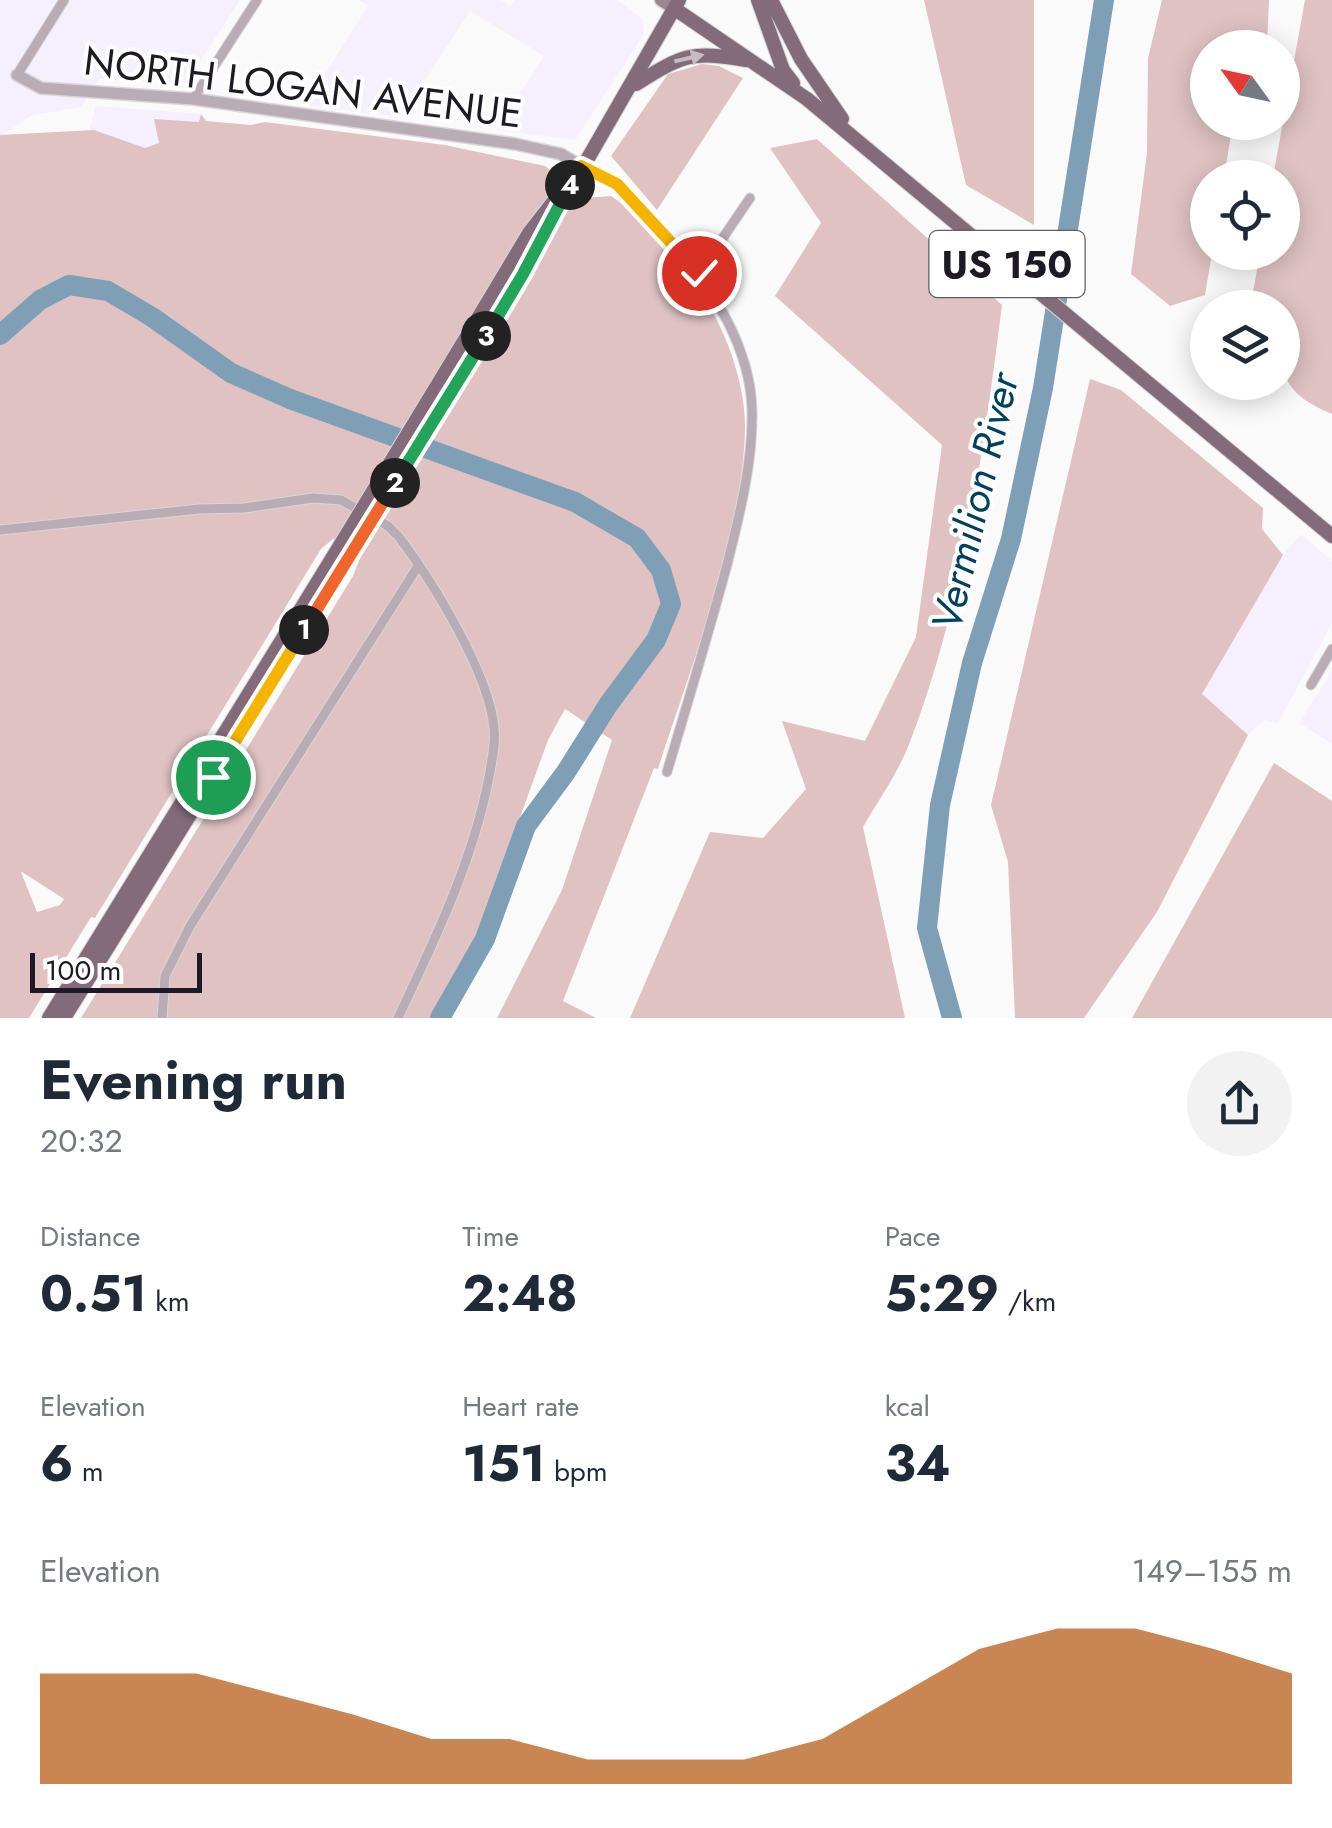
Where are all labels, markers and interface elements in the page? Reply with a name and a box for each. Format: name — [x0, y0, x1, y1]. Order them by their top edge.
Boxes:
north arrow — [1190, 30, 1300, 140]
map controls — [1190, 30, 1300, 400]
street label: NORTH LOGAN AVENUE — [81, 31, 525, 143]
one-way arrow — [674, 50, 705, 65]
pin: 4 — [545, 160, 595, 210]
button: locate — [1190, 160, 1300, 270]
text: 4 — [560, 164, 580, 205]
pin — [657, 231, 742, 316]
road number: US 150 — [930, 231, 1084, 297]
icon: check — [672, 246, 727, 301]
button: layers — [1190, 290, 1300, 400]
pin: 3 — [461, 311, 511, 361]
text: 3 — [477, 315, 495, 356]
water label: Vermilion River — [916, 365, 1035, 637]
pin: 2 — [370, 458, 420, 508]
text: 2 — [386, 462, 404, 503]
pin: 1 — [279, 605, 329, 655]
text: 1 — [297, 609, 311, 650]
pin — [171, 735, 256, 820]
icon: arrive — [186, 750, 241, 805]
scale bar — [30, 948, 202, 993]
text: 100 m — [45, 950, 121, 991]
text: Evening run — [40, 1040, 347, 1120]
button: share — [1187, 1051, 1292, 1156]
text: 20:32 — [40, 1118, 123, 1164]
text: Distance — [40, 1216, 140, 1257]
text: Time — [462, 1216, 519, 1257]
text: Pace — [885, 1216, 940, 1257]
text: 0.51 — [40, 1257, 147, 1330]
text: 2:48 — [462, 1257, 577, 1330]
text: 5:29 — [885, 1257, 999, 1330]
text: km — [147, 1281, 189, 1322]
text: /km — [999, 1281, 1056, 1322]
text: Elevation — [40, 1386, 146, 1427]
text: Heart rate — [462, 1386, 579, 1427]
text: kcal — [885, 1386, 930, 1427]
text: 6 — [40, 1427, 73, 1500]
text: 151 — [462, 1427, 545, 1500]
text: 34 — [885, 1427, 951, 1500]
text: m — [73, 1451, 104, 1492]
text: bpm — [545, 1451, 608, 1492]
text: Elevation — [40, 1548, 161, 1594]
text: 149–155 m — [1132, 1548, 1292, 1594]

